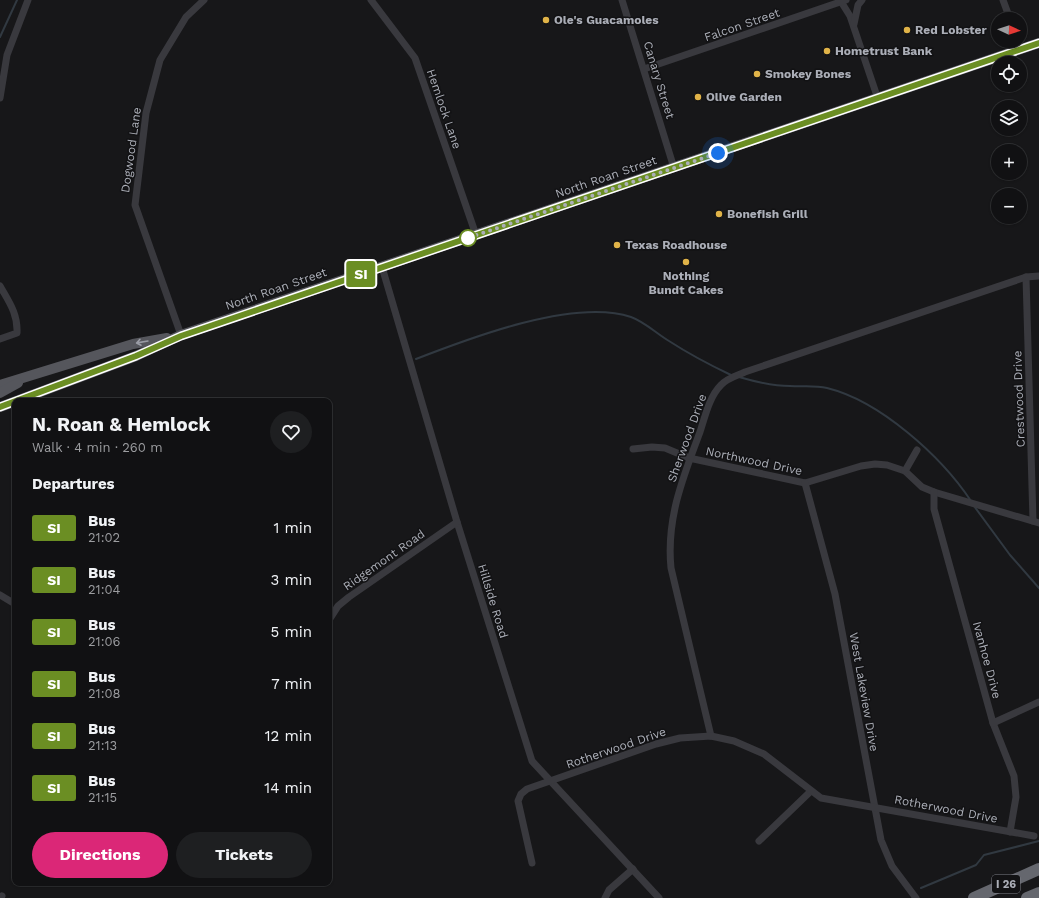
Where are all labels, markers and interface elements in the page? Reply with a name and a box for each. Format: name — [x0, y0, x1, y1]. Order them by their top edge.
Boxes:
street label: Falcon Street — [702, 6, 782, 44]
north arrow — [991, 12, 1027, 48]
map controls — [991, 12, 1027, 224]
place label: Ole's Guacamoles — [554, 13, 659, 27]
marker: Ole's Guacamoles — [541, 15, 551, 25]
place label: Red Lobster — [915, 23, 988, 37]
marker: Red Lobster — [902, 25, 912, 35]
street label: Canary Street — [641, 40, 677, 120]
place label: Hometrust Bank — [835, 44, 933, 58]
marker: Hometrust Bank — [822, 46, 832, 56]
button: locate — [991, 56, 1027, 92]
street label: Hemlock Lane — [424, 67, 464, 151]
place label: Smokey Bones — [765, 67, 852, 81]
marker: Smokey Bones — [752, 69, 762, 79]
place label: Olive Garden — [706, 90, 782, 104]
marker: Olive Garden — [693, 92, 703, 102]
button: layers — [991, 100, 1027, 136]
street label: Dogwood Lane — [118, 106, 144, 194]
your location — [708, 143, 728, 163]
button: + — [991, 144, 1027, 180]
street label: North Roan Street — [553, 153, 659, 201]
button: − — [991, 188, 1027, 224]
place label: Bonefish Grill — [727, 207, 808, 221]
marker: Bonefish Grill — [714, 209, 724, 219]
unlabelled marker — [459, 229, 477, 247]
place label: Texas Roadhouse — [625, 238, 727, 252]
marker: Texas Roadhouse — [612, 240, 622, 250]
marker: Nothing Bundt Cakes — [681, 257, 691, 267]
line badge: SI — [343, 261, 379, 287]
street label: North Roan Street — [223, 265, 329, 313]
text: SI — [354, 266, 368, 282]
place label: Nothing Bundt Cakes — [649, 269, 724, 297]
one-way arrow — [136, 338, 149, 346]
street label: Crestwood Drive — [1010, 350, 1028, 448]
street label: Sherwood Drive — [665, 392, 709, 484]
button: heart — [270, 411, 312, 453]
text: N. Roan & Hemlock — [32, 413, 210, 436]
text: Walk · 4 min · 260 m — [32, 440, 163, 455]
street label: Northwood Drive — [704, 444, 804, 478]
text: Departures — [32, 475, 115, 493]
text: Bus — [88, 512, 116, 530]
text: 1 min — [273, 519, 312, 537]
text: SI — [47, 520, 61, 536]
street label: Ridgemont Road — [341, 527, 427, 593]
text: 21:02 — [88, 530, 120, 545]
street label: Hillside Road — [475, 562, 511, 640]
text: Bus — [88, 564, 116, 582]
text: 3 min — [271, 571, 312, 589]
text: SI — [47, 572, 61, 588]
text: 21:04 — [88, 582, 121, 597]
text: Bus — [88, 616, 116, 634]
street label: Ivanhoe Drive — [970, 620, 1004, 700]
text: 5 min — [271, 623, 312, 641]
text: SI — [47, 624, 61, 640]
street label: West Lakeview Drive — [847, 631, 881, 753]
text: 21:06 — [88, 634, 121, 649]
text: Bus — [88, 668, 116, 686]
text: 7 min — [271, 675, 312, 693]
text: SI — [47, 676, 61, 692]
text: 21:08 — [88, 686, 121, 701]
text: Bus — [88, 720, 116, 738]
street label: Rotherwood Drive — [564, 724, 668, 772]
text: 12 min — [265, 727, 312, 745]
text: SI — [47, 728, 61, 744]
text: 21:13 — [88, 738, 117, 753]
text: Bus — [88, 772, 116, 790]
text: 14 min — [264, 779, 312, 797]
text: SI — [47, 780, 61, 796]
text: 21:15 — [88, 790, 117, 805]
street label: Rotherwood Drive — [893, 792, 999, 826]
button: Directions — [32, 832, 168, 878]
button: Tickets — [176, 832, 312, 878]
road number: I 26 — [992, 875, 1020, 893]

